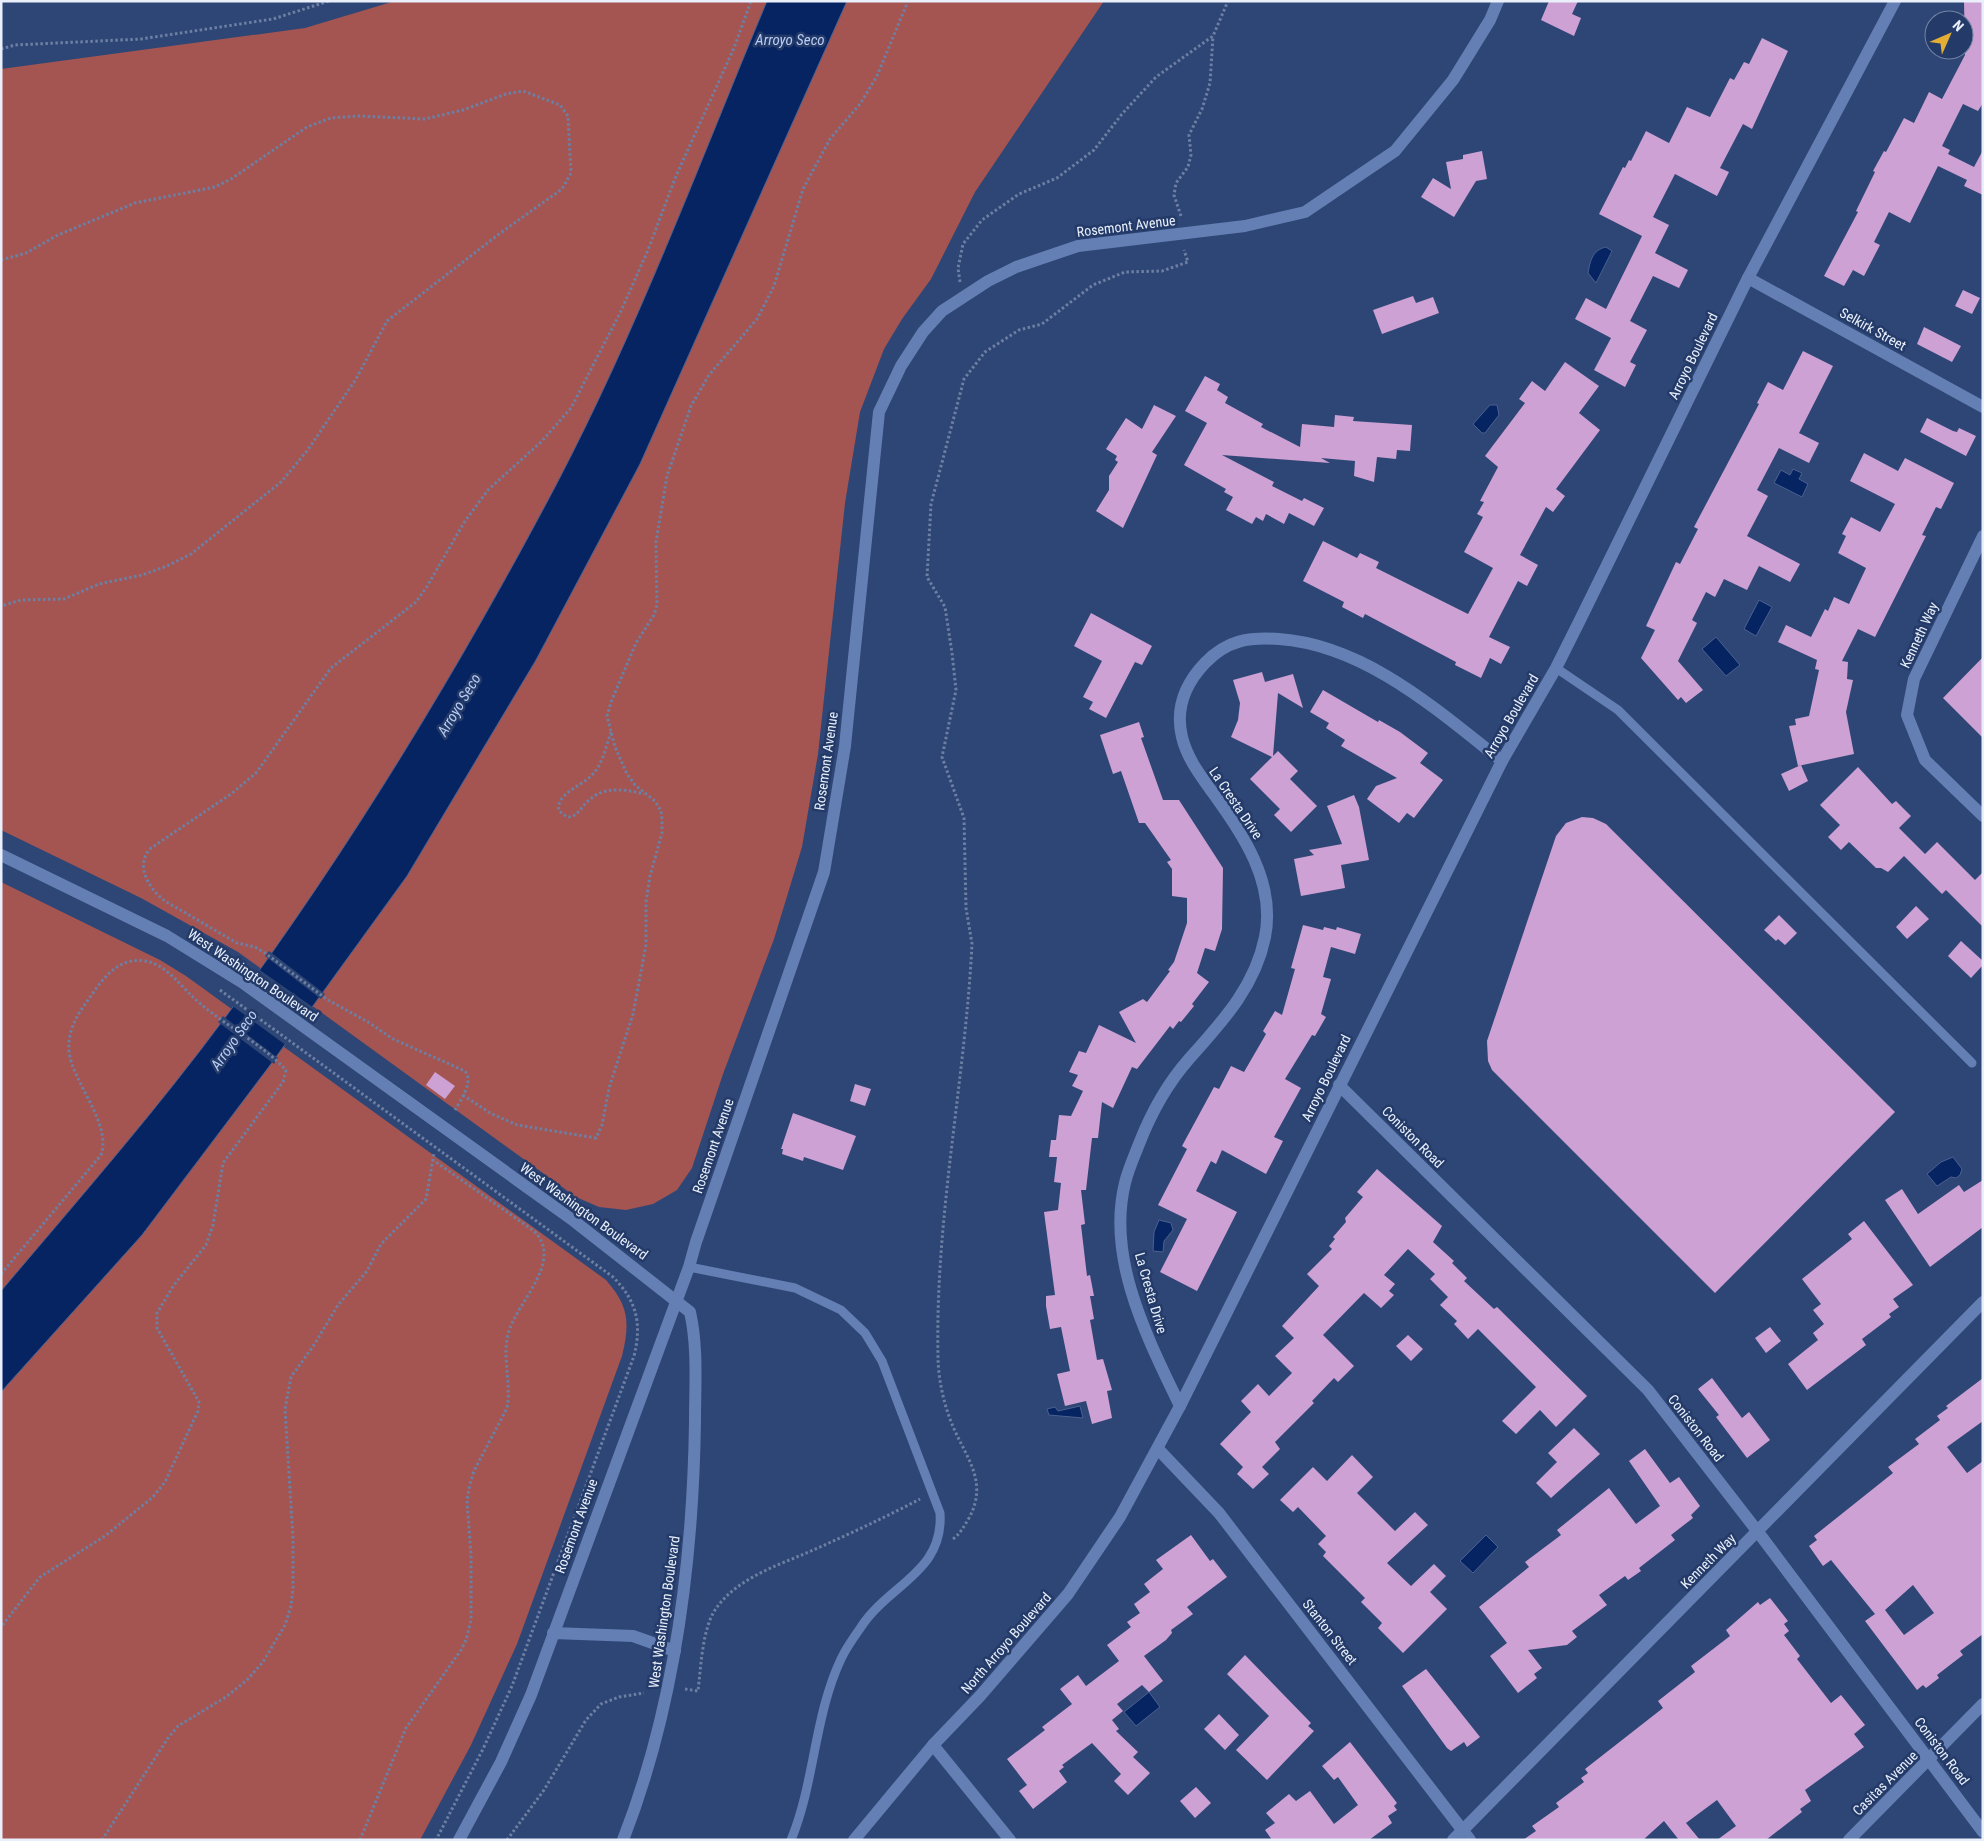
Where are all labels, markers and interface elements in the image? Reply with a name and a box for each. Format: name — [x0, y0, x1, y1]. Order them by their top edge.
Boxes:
north arrow — [1924, 10, 1974, 60]
text: N — [1950, 17, 1967, 34]
water label: Arroyo Seco — [754, 31, 825, 49]
street label: Rosemont Avenue — [1076, 212, 1177, 240]
street label: Selkirk Street — [1837, 304, 1909, 354]
street label: Arroyo Boulevard — [1665, 310, 1721, 402]
street label: Kenneth Way — [1897, 599, 1941, 671]
water label: Arroyo Seco — [433, 671, 485, 740]
street label: Arroyo Boulevard — [1481, 671, 1541, 761]
street label: Rosemont Avenue — [811, 710, 841, 811]
street label: La Cresta Drive — [1206, 764, 1266, 842]
street label: West Washington Boulevard — [185, 925, 321, 1025]
water label: Arroyo Seco — [206, 1006, 261, 1074]
street label: Arroyo Boulevard — [1298, 1032, 1354, 1124]
street label: Rosemont Avenue — [689, 1096, 737, 1196]
street label: Coniston Road — [1379, 1103, 1447, 1171]
street label: West Washington Boulevard — [517, 1159, 651, 1263]
street label: La Cresta Drive — [1132, 1251, 1170, 1336]
street label: Coniston Road — [1665, 1391, 1727, 1465]
street label: Rosemont Avenue — [551, 1476, 601, 1575]
street label: Kenneth Way — [1677, 1530, 1739, 1592]
street label: West Washington Boulevard — [645, 1535, 683, 1689]
street label: North Arroyo Boulevard — [958, 1589, 1054, 1697]
street label: Stanton Street — [1299, 1596, 1361, 1668]
street label: Coniston Road — [1911, 1714, 1973, 1788]
street label: Casitas Avenue — [1849, 1747, 1921, 1819]

